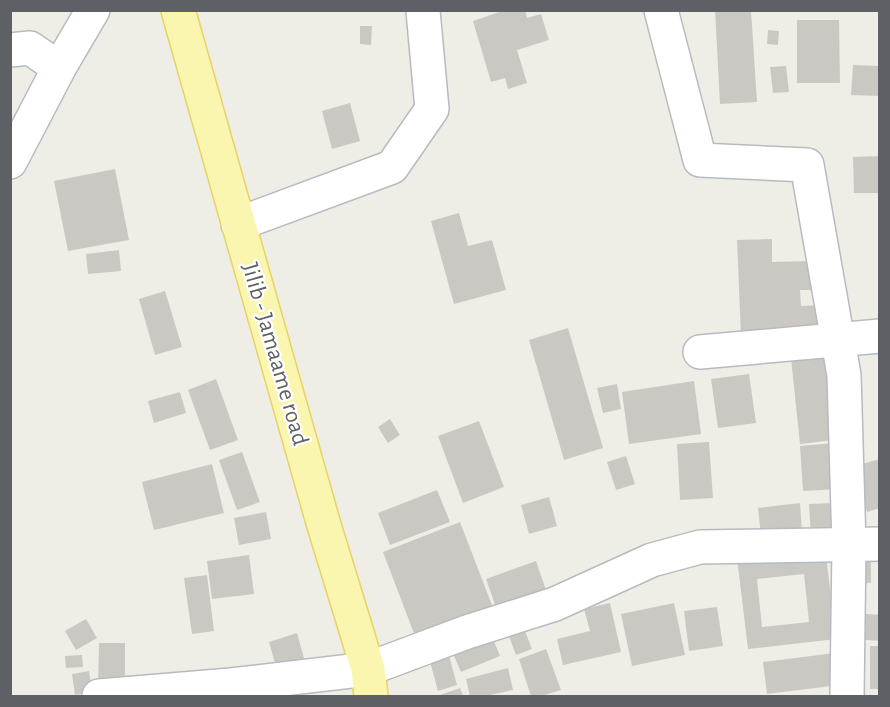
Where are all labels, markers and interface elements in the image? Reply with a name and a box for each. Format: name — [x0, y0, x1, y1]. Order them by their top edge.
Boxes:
street label: Jilib - Jamaame road — [237, 260, 313, 448]

